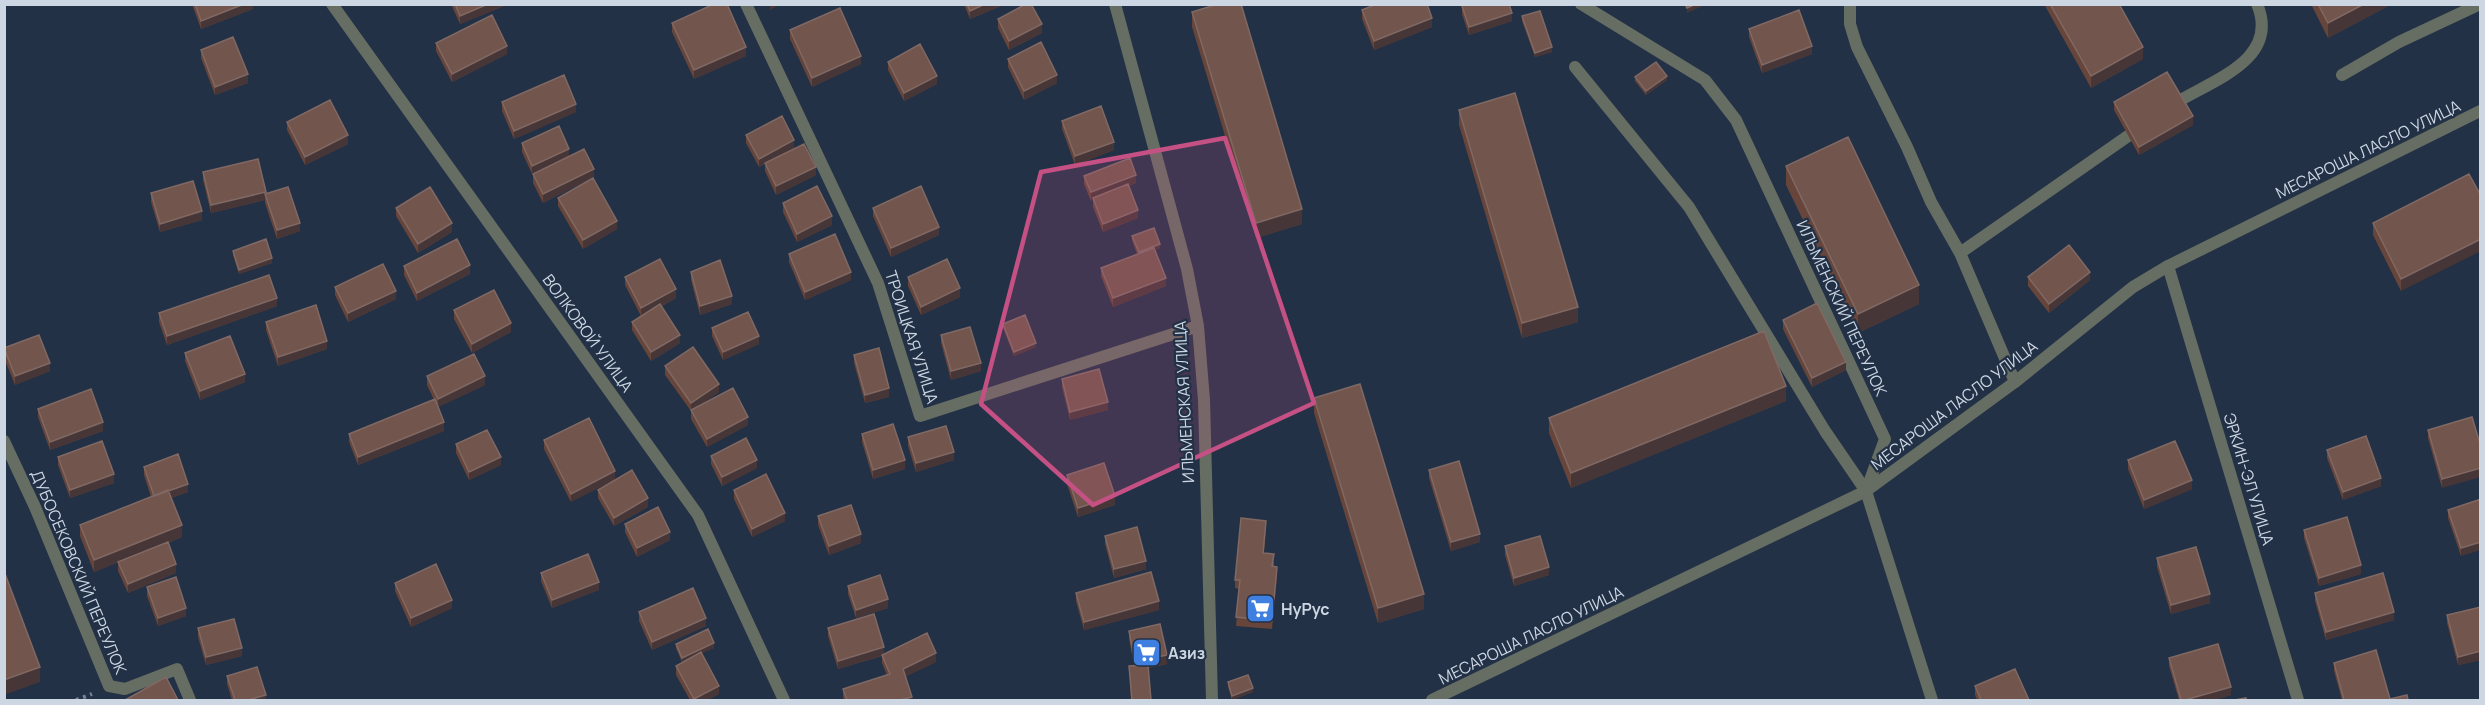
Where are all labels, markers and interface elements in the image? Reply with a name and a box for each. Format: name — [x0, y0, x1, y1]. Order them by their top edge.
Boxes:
street label: МЕСАРОША ЛАСЛО УЛИЦА — [2272, 95, 2464, 203]
street label: ИЛЬМЕНСКИЙ ПЕРЕУЛОК — [1792, 217, 1893, 400]
street label: ТРОИЦКАЯ УЛИЦА — [880, 268, 944, 406]
street label: ВОЛКОВОЙ УЛИЦА — [538, 270, 638, 396]
street label: ИЛЬМЕНСКАЯ УЛИЦА — [1169, 320, 1199, 484]
street label: МЕСАРОША ЛАСЛО УЛИЦА — [1866, 335, 2042, 475]
street label: ЭРКИН-ЭЛ УЛИЦА — [2218, 410, 2280, 548]
street label: ДУБОСЕКОВСКИЙ ПЕРЕУЛОК — [26, 466, 132, 678]
street label: МЕСАРОША ЛАСЛО УЛИЦА — [1435, 581, 1627, 689]
supermarket icon: НуРус — [1244, 593, 1276, 625]
place label: НуРус — [1281, 598, 1330, 620]
supermarket icon: Азиз — [1131, 637, 1163, 669]
place label: Азиз — [1168, 642, 1205, 664]

